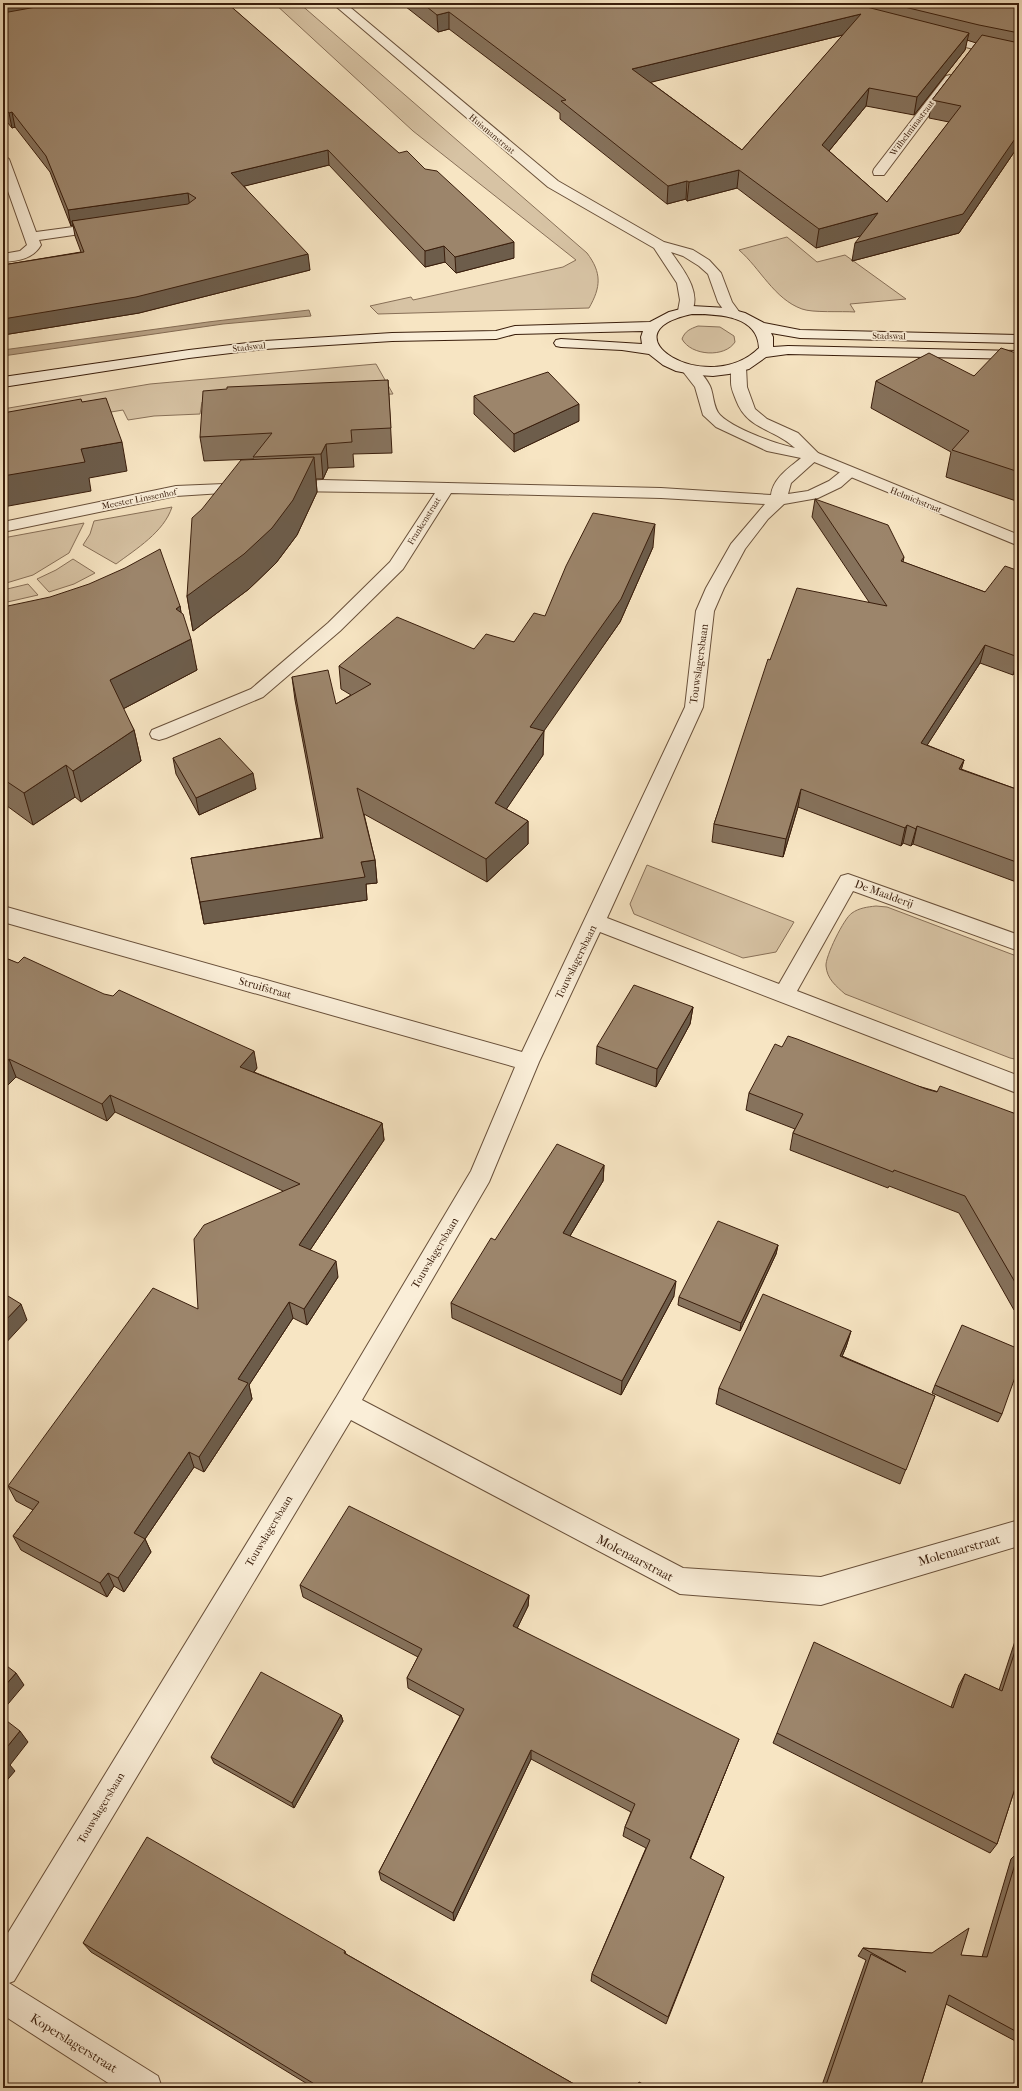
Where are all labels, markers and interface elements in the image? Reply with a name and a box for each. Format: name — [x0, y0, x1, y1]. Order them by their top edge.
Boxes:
street label: Wilhelminastraat — [887, 98, 937, 159]
street label: Huismanstraat — [467, 112, 518, 157]
street label: Stadswal — [872, 331, 906, 341]
street label: Stadswal — [232, 340, 267, 354]
street label: Helmichstraat — [889, 485, 944, 515]
street label: Meester Linssenhof — [101, 486, 179, 511]
street label: Frankenstraat — [405, 495, 443, 547]
street label: Touwslagersbaan — [687, 623, 711, 705]
street label: De Maalderij — [853, 877, 915, 911]
street label: Touwslagersbaan — [552, 922, 600, 1001]
street label: Struifstraat — [237, 974, 293, 1002]
street label: Touwslagersbaan — [409, 1215, 462, 1291]
street label: Touwslagersbaan — [243, 1493, 296, 1569]
street label: Molenaarstraat — [594, 1531, 676, 1585]
street label: Molenaarstraat — [916, 1531, 1002, 1569]
street label: Touwslagersbaan — [75, 1770, 128, 1846]
street label: Koperslagerstraat — [28, 2010, 121, 2076]

